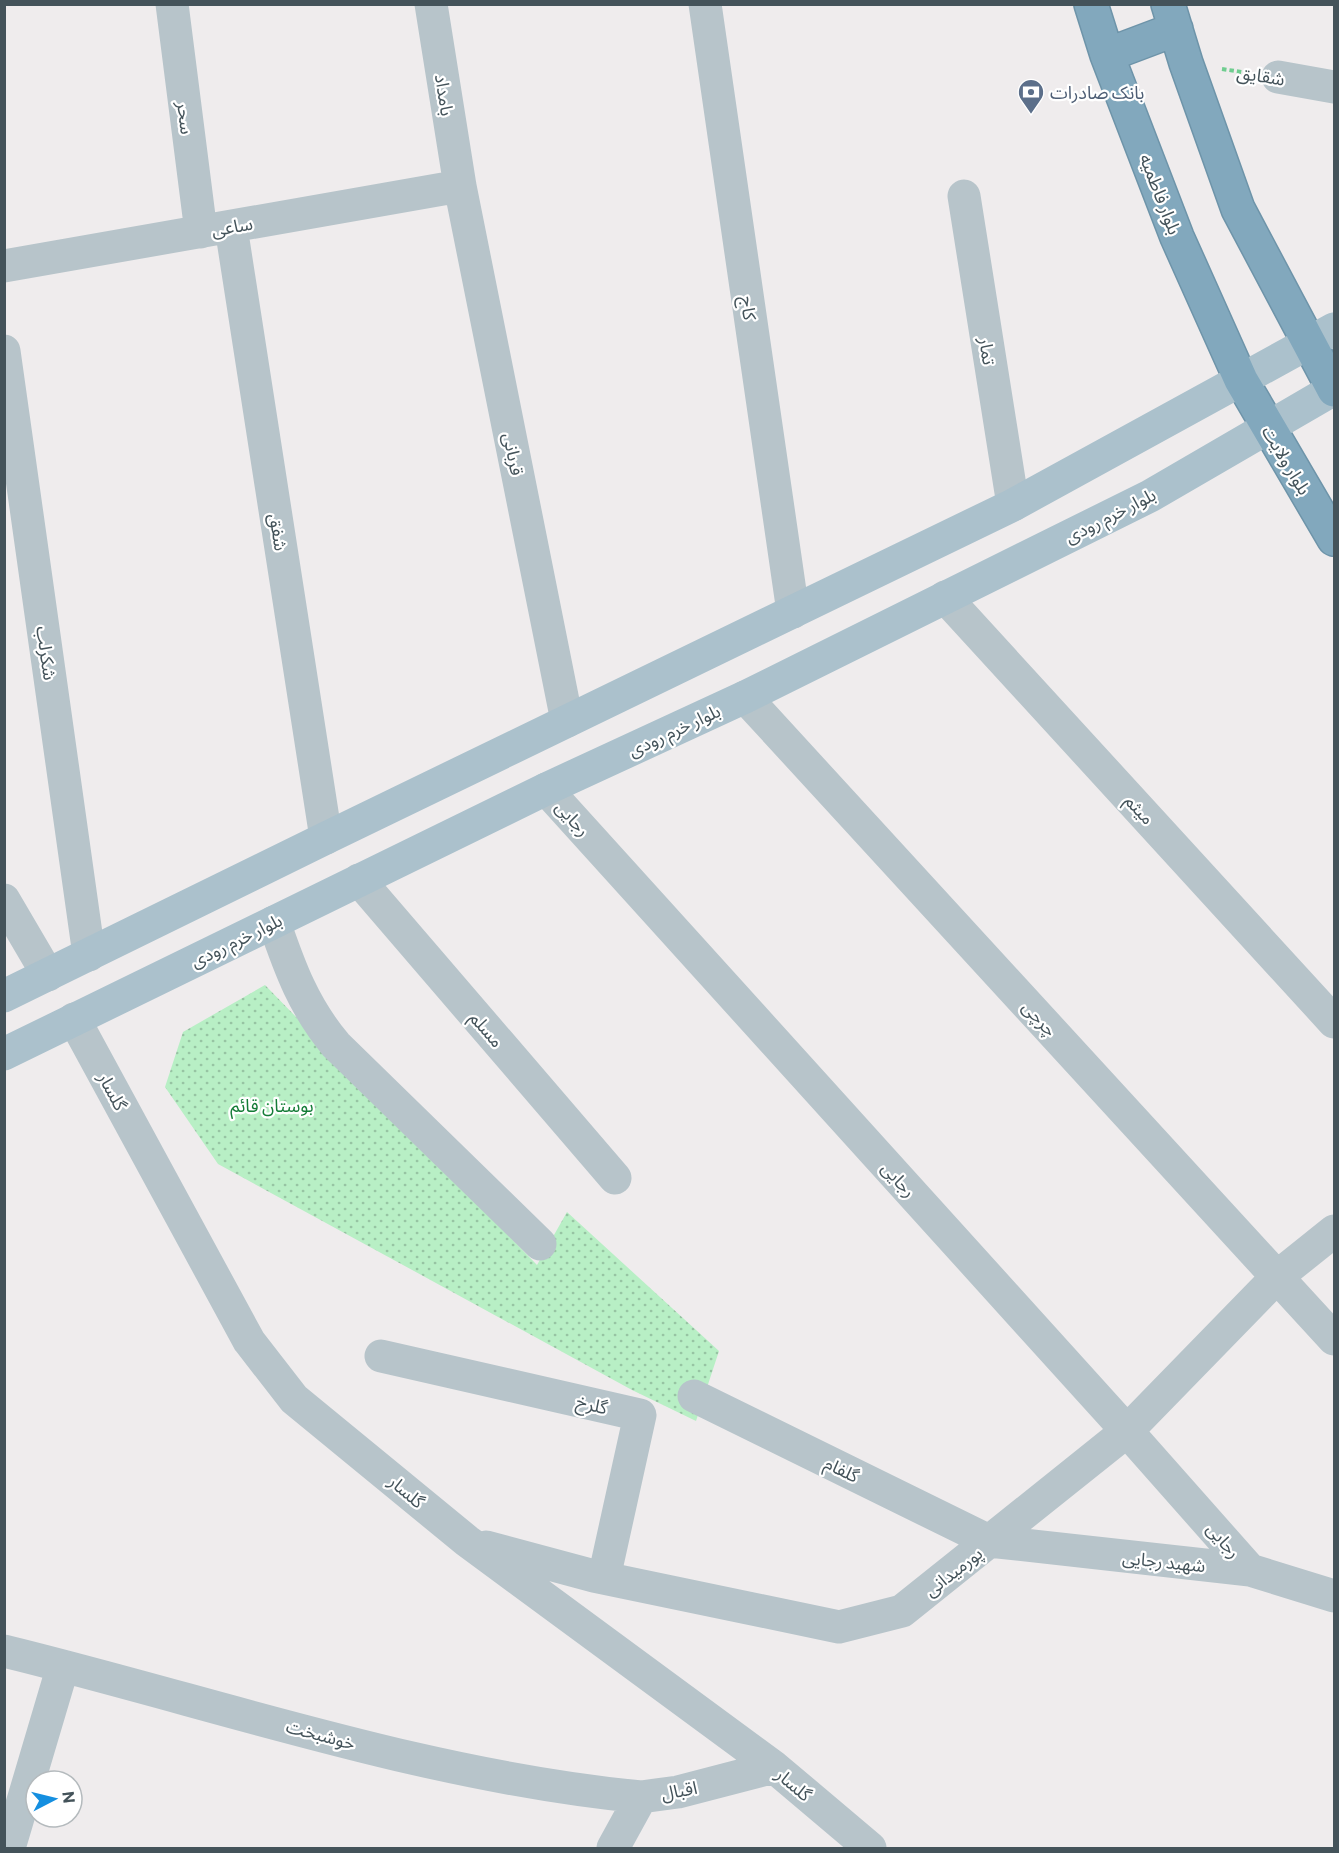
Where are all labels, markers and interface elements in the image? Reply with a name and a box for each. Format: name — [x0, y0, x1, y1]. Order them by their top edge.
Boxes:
street label: شقایق — [1235, 60, 1287, 91]
street label: بامداد — [431, 73, 459, 117]
bank icon: بانک صادرات — [1016, 77, 1046, 115]
place label: بانک صادرات — [1050, 81, 1144, 104]
street label: سحر — [172, 99, 199, 136]
street label: بلوار فاطمیه — [1135, 151, 1186, 238]
street label: ساعی — [210, 212, 255, 241]
street label: کاج — [733, 295, 762, 322]
street label: تمار — [974, 335, 1001, 367]
street label: بلوار ولایت — [1257, 421, 1316, 499]
street label: قربانی — [498, 431, 529, 477]
street label: بلوار خرم رودی — [1061, 483, 1161, 551]
street label: شفق — [264, 512, 293, 552]
street label: شکرلب — [31, 625, 62, 682]
street label: بلوار خرم رودی — [624, 699, 725, 765]
street label: میثم — [1119, 789, 1159, 831]
street label: رجایی — [551, 796, 595, 841]
street label: بلوار خرم رودی — [187, 908, 287, 975]
street label: چرچی — [1017, 996, 1062, 1041]
street label: مسلم — [463, 1007, 509, 1053]
street label: گلسار — [93, 1067, 132, 1115]
park label: بوستان قائم — [230, 1094, 314, 1119]
street label: رجایی — [877, 1157, 921, 1202]
street label: گلرخ — [574, 1390, 610, 1421]
street label: گلفام — [819, 1451, 863, 1491]
street label: گلسار — [383, 1469, 430, 1513]
street label: رجایی — [1202, 1518, 1246, 1563]
street label: پورمیدانی — [919, 1541, 987, 1601]
street label: شهید رجایی — [1121, 1546, 1207, 1577]
street label: خوشبخت — [284, 1714, 358, 1755]
street label: گلسار — [770, 1762, 817, 1806]
north arrow — [24, 1769, 84, 1829]
street label: اقبال — [659, 1776, 699, 1805]
text: N — [59, 1790, 80, 1804]

